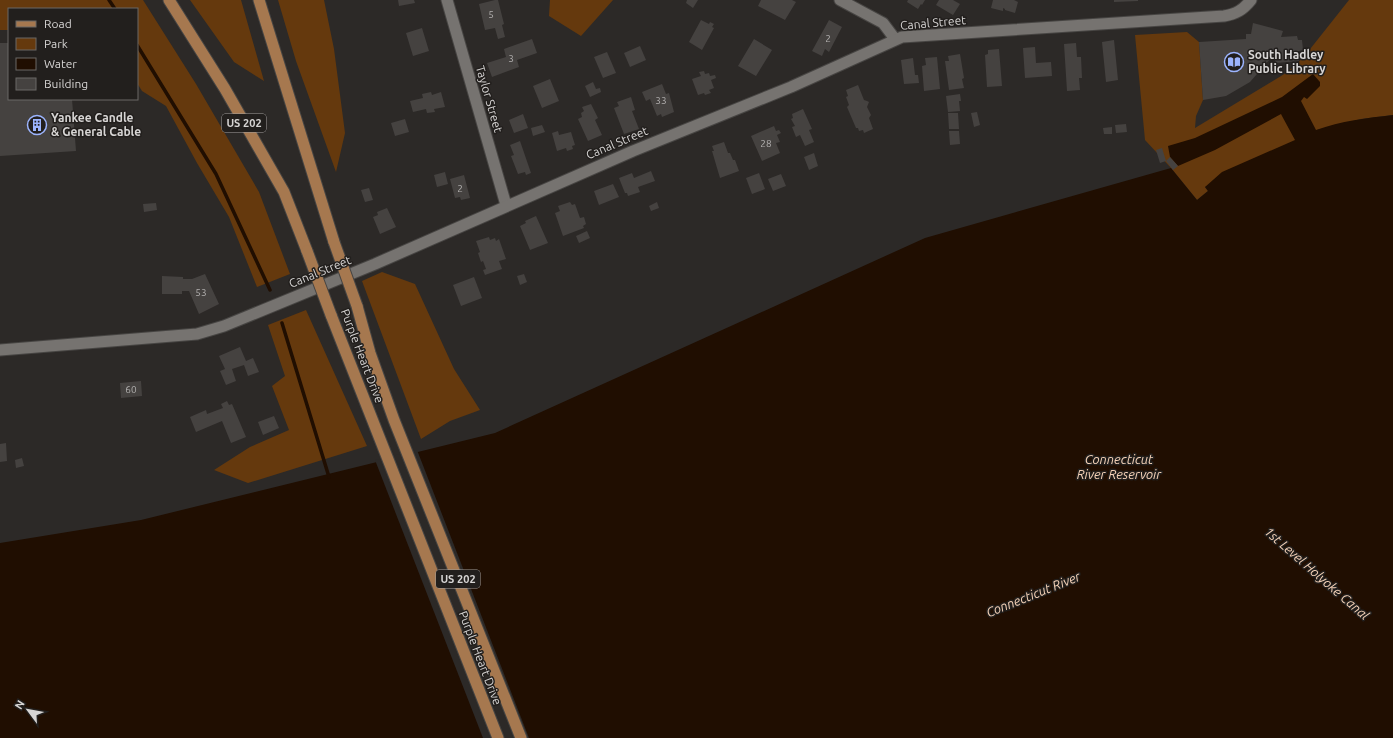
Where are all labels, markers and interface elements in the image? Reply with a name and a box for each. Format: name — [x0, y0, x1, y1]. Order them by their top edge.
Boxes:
legend — [8, 8, 138, 100]
house number: 5 — [488, 9, 494, 20]
street label: Canal Street — [900, 13, 967, 32]
text: Road — [44, 17, 72, 30]
house number: 2 — [825, 33, 831, 44]
text: Park — [44, 37, 68, 50]
place label: South Hadley Public Library — [1248, 48, 1326, 75]
library icon: South Hadley Public Library — [1223, 51, 1245, 73]
house number: 3 — [508, 53, 514, 64]
text: Water — [44, 57, 77, 70]
street label: Taylor Street — [474, 64, 505, 134]
text: Building — [44, 77, 88, 90]
house number: 33 — [655, 95, 667, 106]
place label: Yankee Candle & General Cable — [51, 111, 141, 138]
building icon: Yankee Candle & General Cable — [26, 114, 48, 136]
road number: US 202 — [222, 114, 266, 132]
street label: Canal Street — [584, 124, 650, 161]
house number: 28 — [760, 138, 772, 149]
house number: 2 — [457, 183, 463, 194]
street label: Canal Street — [287, 253, 353, 290]
house number: 53 — [195, 287, 207, 298]
street label: Purple Heart Drive — [339, 307, 386, 405]
house number: 60 — [125, 384, 137, 395]
water label: Connecticut River Reservoir — [1077, 452, 1162, 481]
water label: 1st Level Holyoke Canal — [1262, 524, 1372, 622]
water label: Connecticut River — [984, 568, 1083, 619]
road number: US 202 — [436, 570, 480, 588]
street label: Purple Heart Drive — [457, 609, 504, 707]
north arrow — [8, 690, 48, 730]
text: N — [12, 698, 27, 711]

